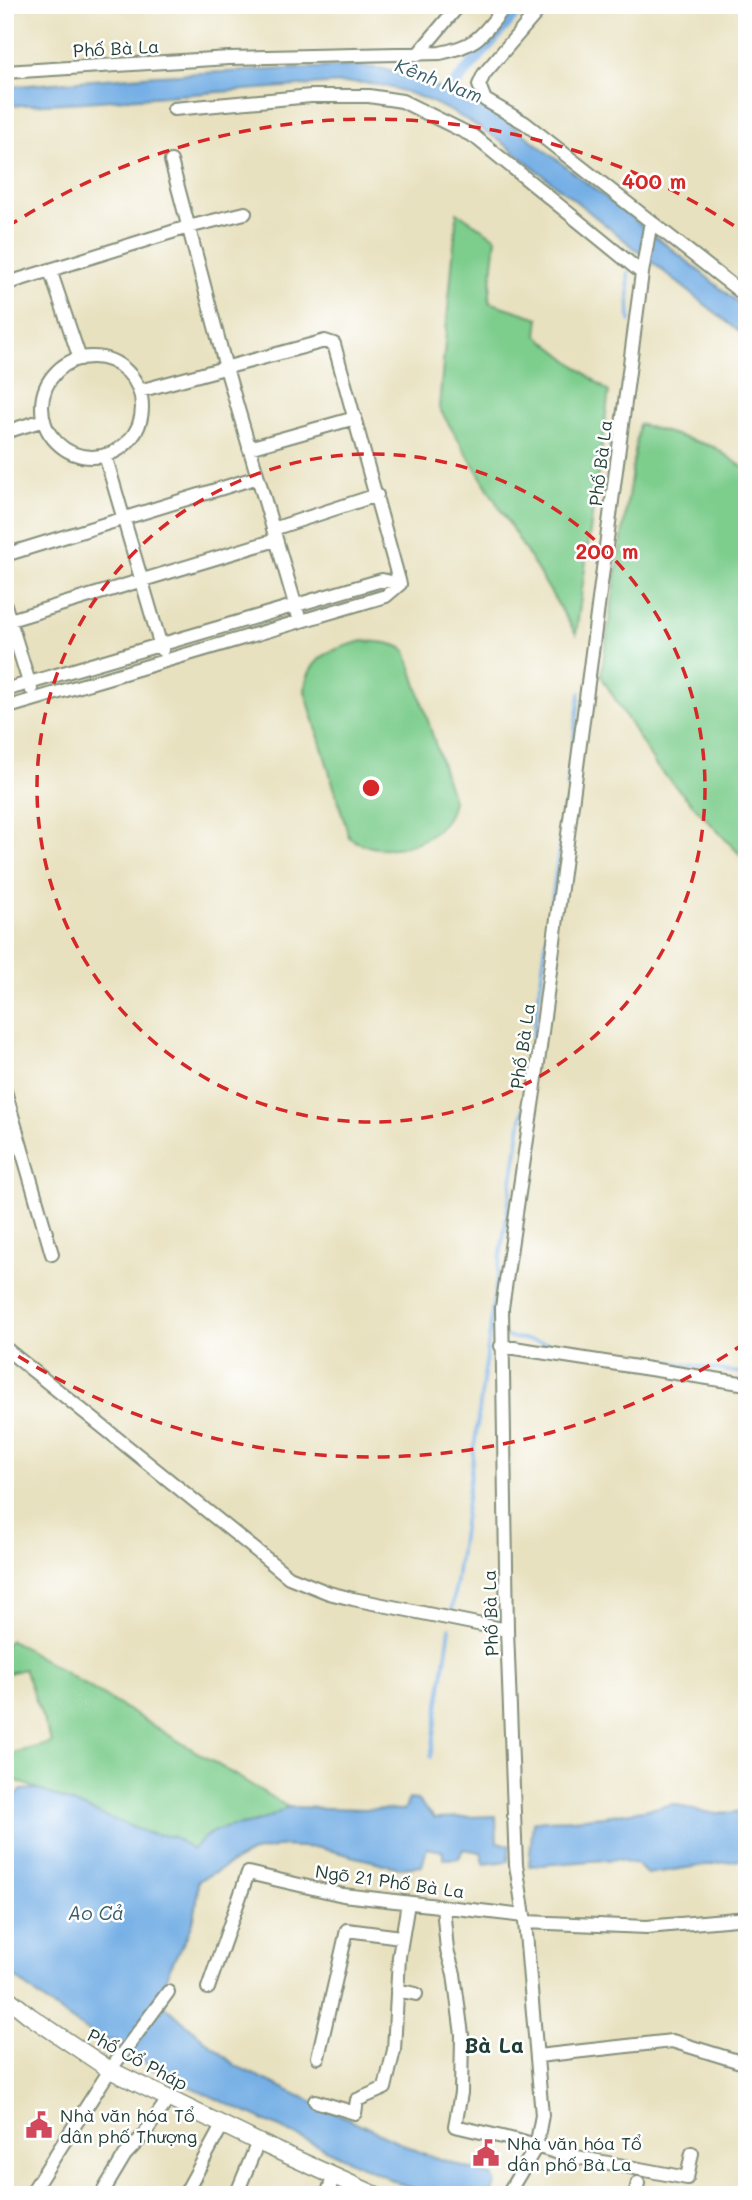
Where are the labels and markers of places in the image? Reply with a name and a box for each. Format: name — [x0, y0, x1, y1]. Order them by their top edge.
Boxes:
centre of rings — [359, 776, 383, 800]
place label: Nhà văn hóa Tổ dân phố Thượng — [60, 2103, 197, 2148]
public building icon: Nhà văn hóa Tổ dân phố Thượng — [24, 2110, 54, 2140]
place label: Nhà văn hóa Tổ dân phố Bà La — [507, 2131, 642, 2176]
public building icon: Nhà văn hóa Tổ dân phố Bà La — [471, 2138, 501, 2168]

